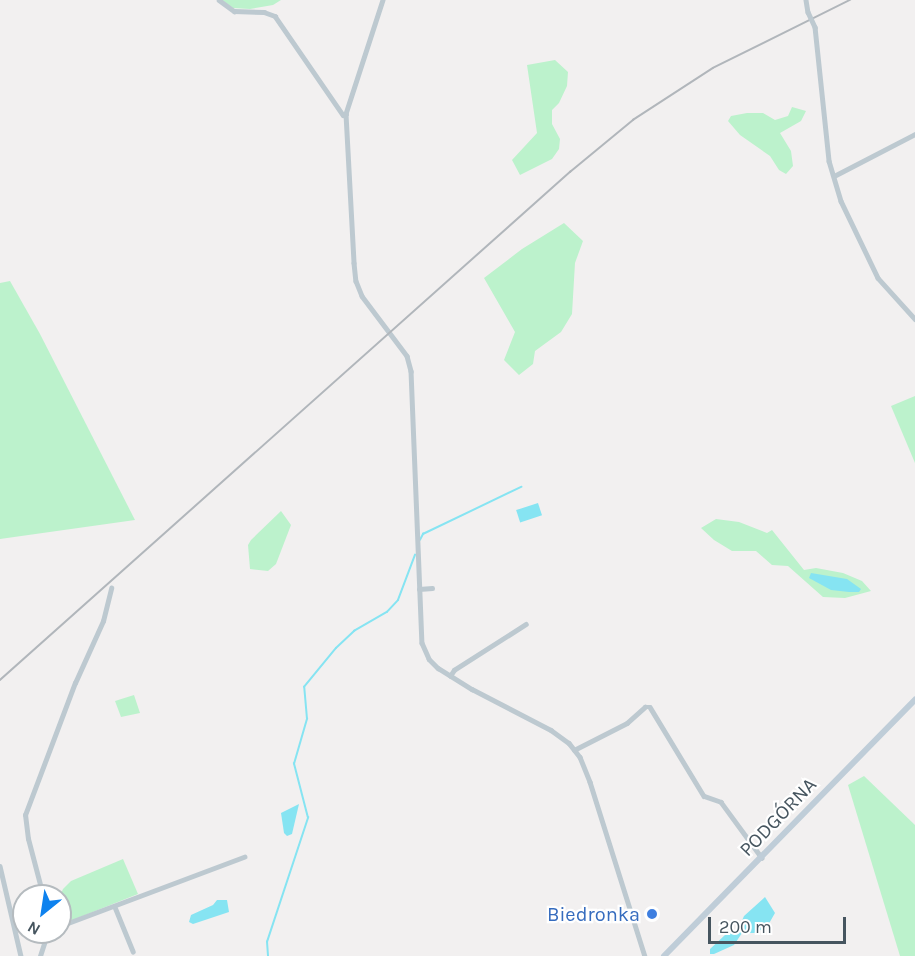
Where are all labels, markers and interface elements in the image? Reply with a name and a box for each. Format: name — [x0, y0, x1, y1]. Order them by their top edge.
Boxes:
street label: PODGÓRNA — [734, 773, 822, 861]
north arrow — [12, 884, 72, 944]
place label: Biedronka — [547, 902, 640, 926]
scale bar — [711, 905, 849, 943]
marker: Biedronka — [645, 907, 659, 921]
text: 200 m — [719, 916, 772, 938]
text: N — [24, 917, 43, 939]

